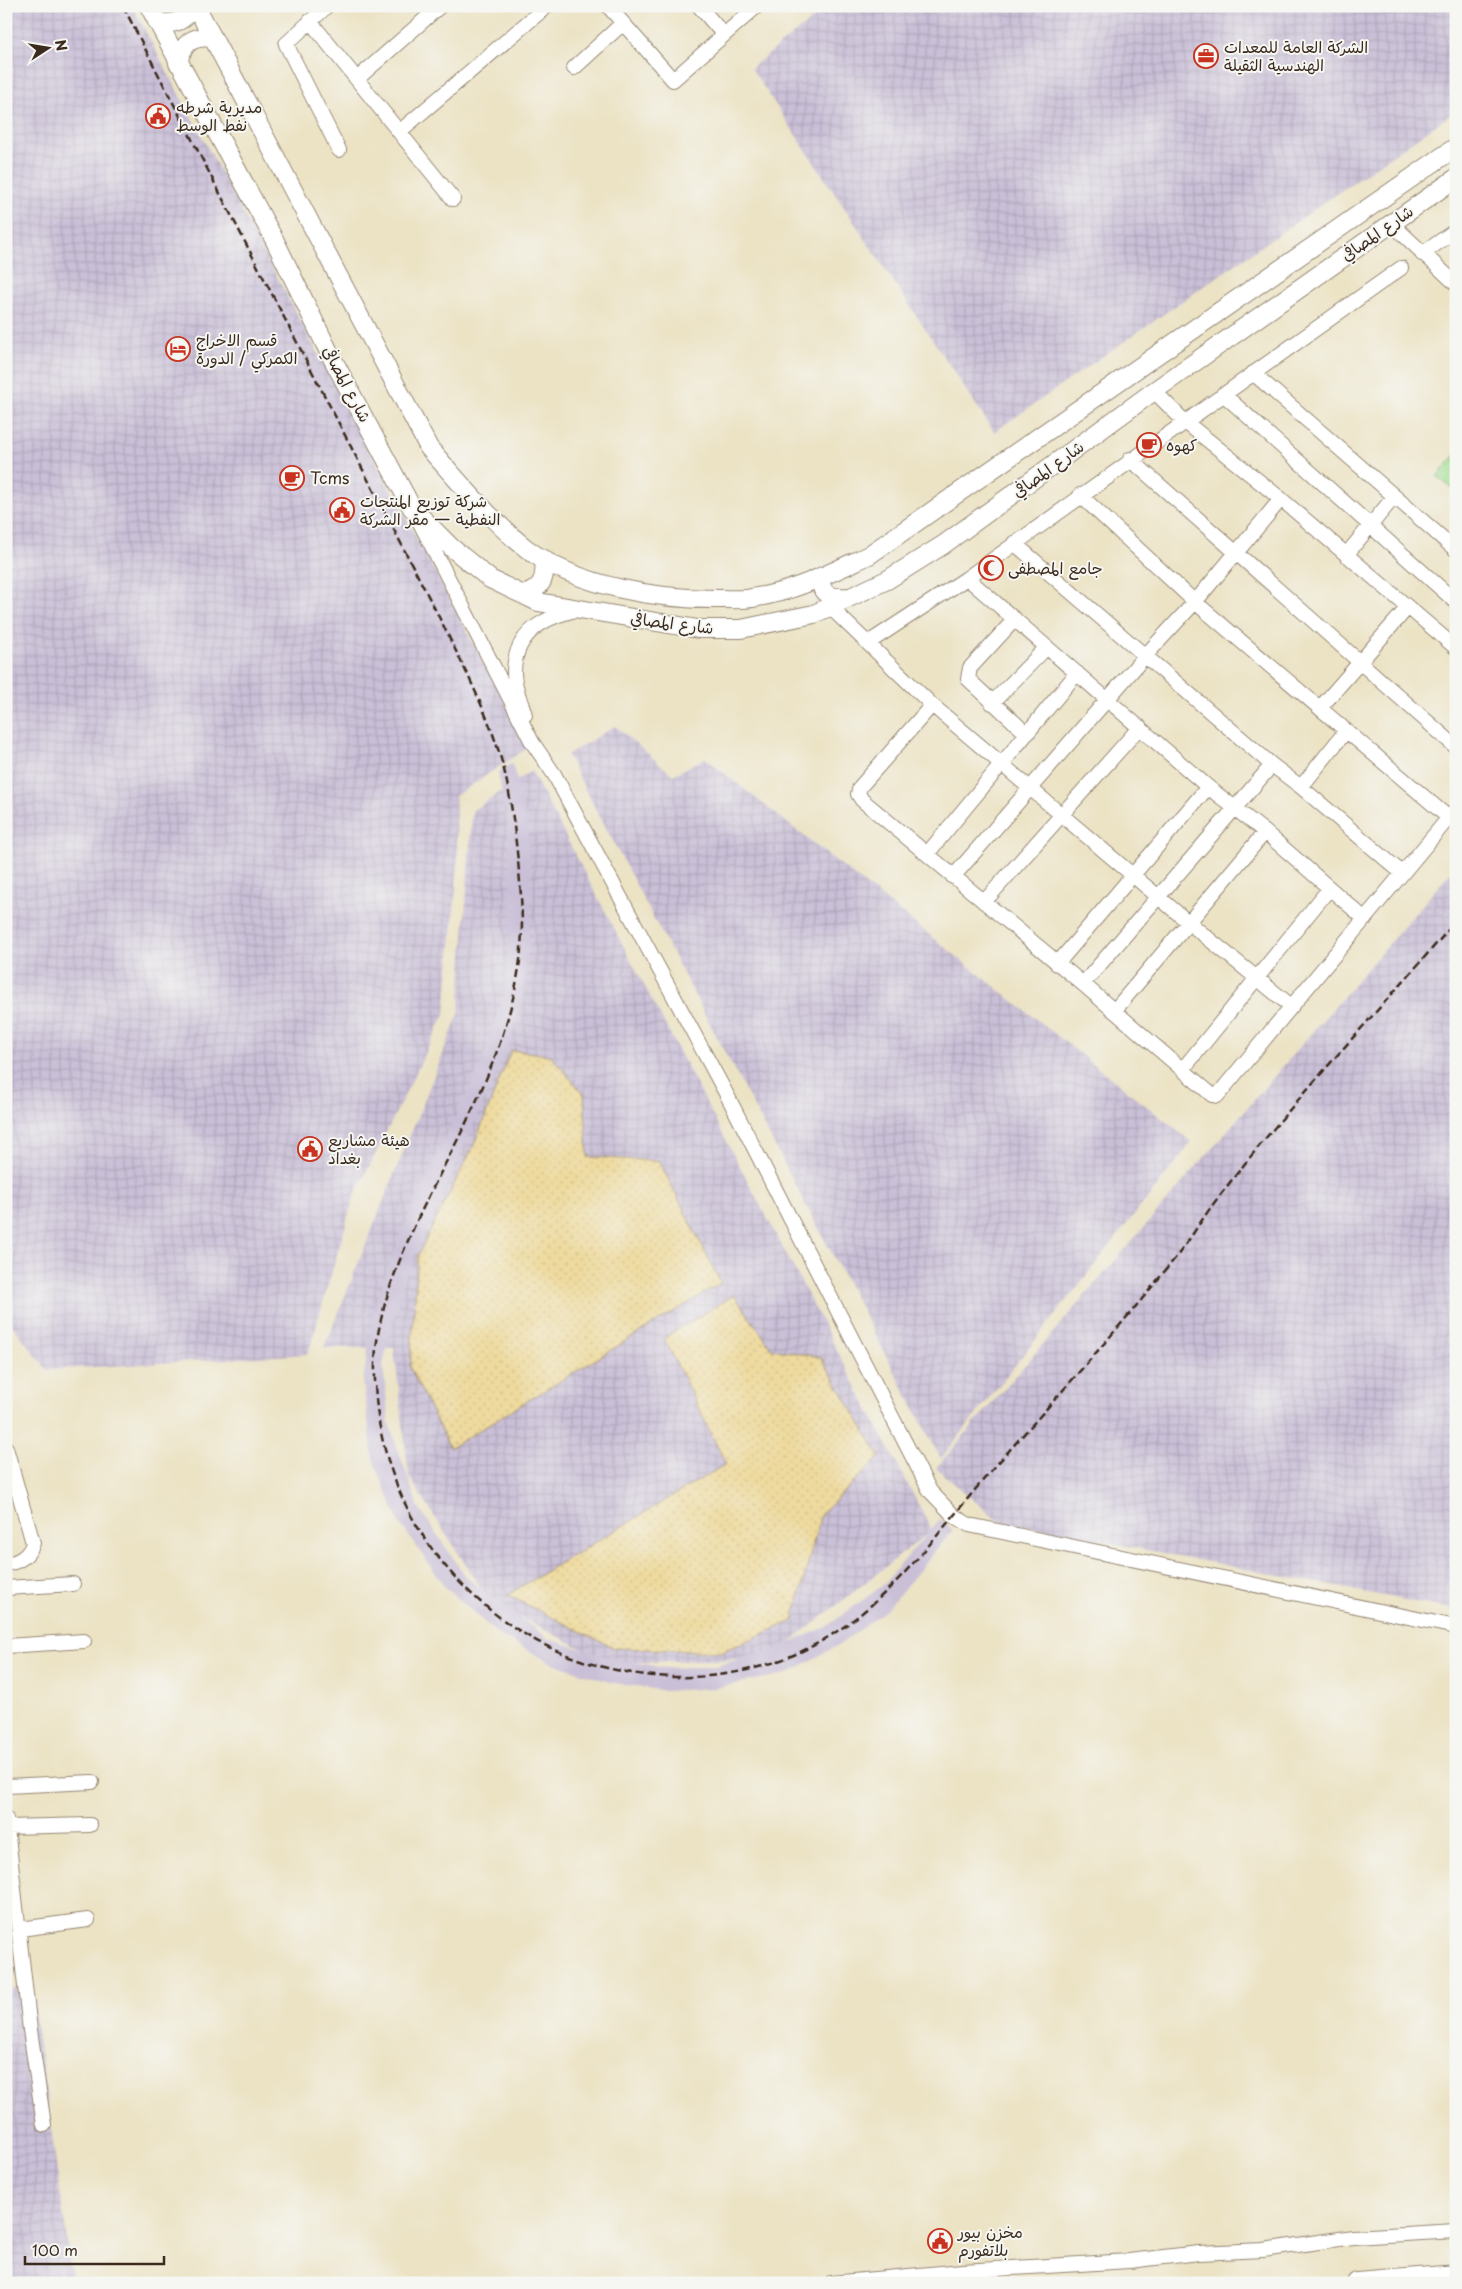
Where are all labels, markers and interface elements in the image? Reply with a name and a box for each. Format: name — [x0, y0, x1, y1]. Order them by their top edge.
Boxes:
north arrow — [22, 22, 72, 72]
place label: الشركة العامة للمعدات الهندسية الثقيلة — [1224, 34, 1368, 76]
text: N — [50, 38, 73, 53]
office icon: الشركة العامة للمعدات الهندسية الثقيلة — [1193, 43, 1219, 69]
place label: مديرية شرطه نفط الوسط — [176, 94, 262, 136]
public building icon: مديرية شرطه نفط الوسط — [145, 103, 171, 129]
street label: شارع المصافي — [1335, 198, 1418, 267]
place label: قسم الاخراج الكمركي / الدورة — [196, 327, 297, 373]
hotel icon: قسم الاخراج الكمركي / الدورة — [165, 336, 191, 362]
street label: شارع المصافي — [317, 341, 378, 427]
cafe icon: كهوه — [1136, 432, 1162, 458]
place label: كهوه — [1166, 432, 1197, 456]
street label: شارع المصافي — [1007, 434, 1089, 503]
cafe icon: Tcms — [279, 465, 305, 491]
place label: Tcms — [310, 465, 349, 489]
place label: شركة توزيع المنتجات النفطية — مقر الشركة — [360, 488, 500, 530]
public building icon: شركة توزيع المنتجات النفطية — مقر الشركة — [329, 497, 355, 523]
mosque icon: جامع المصطفى — [978, 555, 1004, 581]
place label: جامع المصطفى — [1008, 555, 1103, 580]
street label: شارع المصافي — [629, 605, 715, 640]
place label: هيئة مشاريع بغداد — [328, 1127, 410, 1169]
public building icon: هيئة مشاريع بغداد — [297, 1136, 323, 1162]
place label: مخزن بيور بلاتفورم — [956, 2219, 1023, 2263]
public building icon: مخزن بيور بلاتفورم — [927, 2228, 953, 2254]
scale bar — [25, 2234, 164, 2266]
text: 100 m — [32, 2238, 78, 2261]

